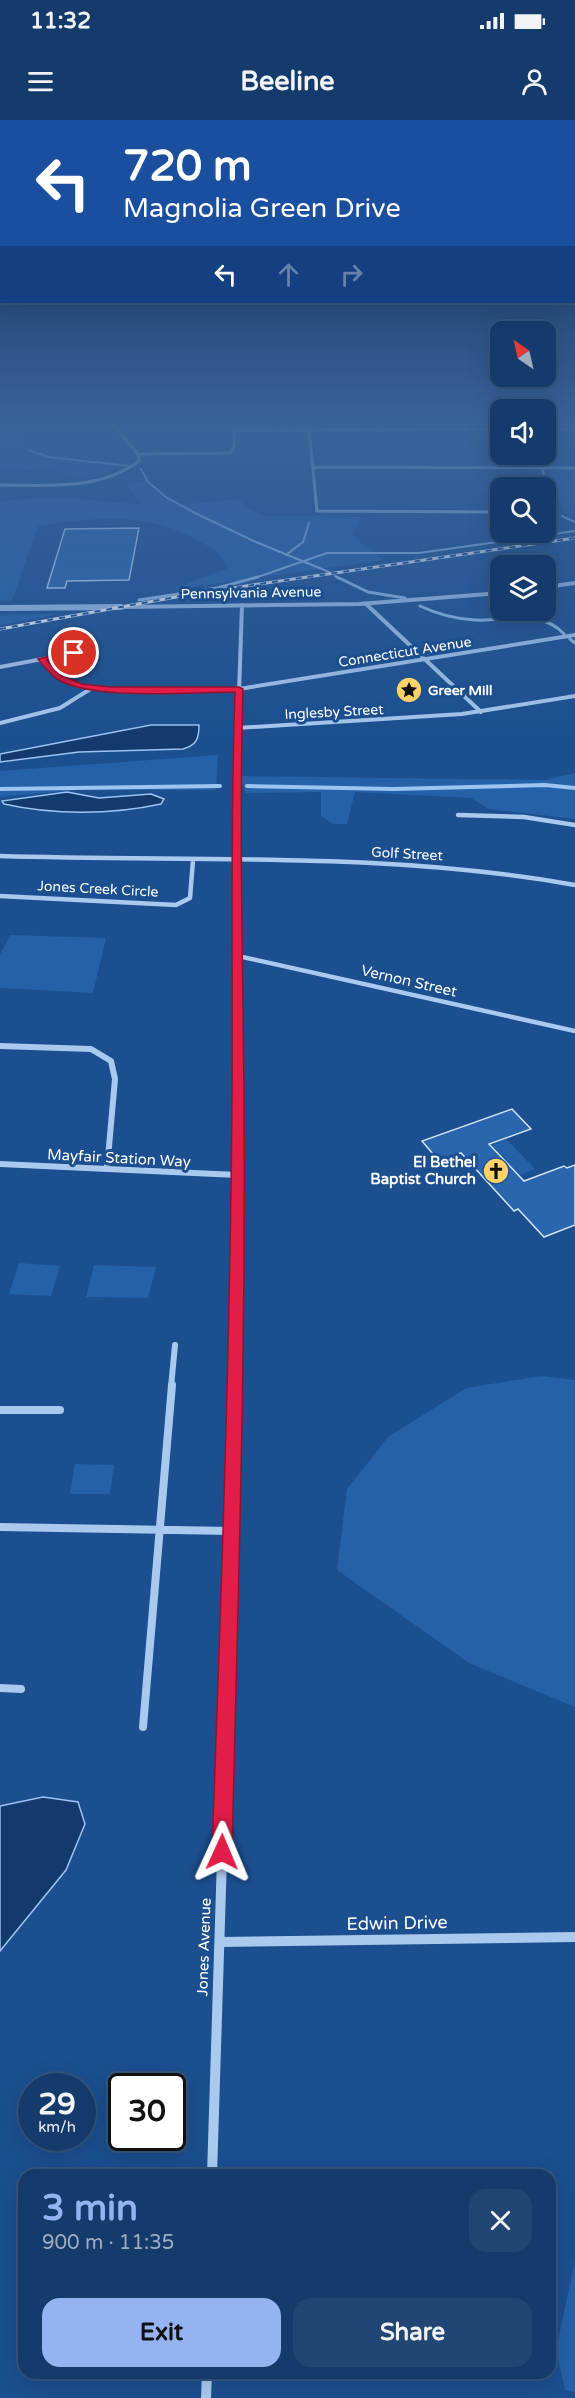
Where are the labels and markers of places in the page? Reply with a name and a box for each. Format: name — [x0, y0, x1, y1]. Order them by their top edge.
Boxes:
pin — [48, 627, 99, 678]
place icon: Greer Mill — [394, 675, 424, 705]
place label: Greer Mill — [428, 682, 492, 699]
place label: El Bethel Baptist Church — [370, 1153, 476, 1189]
church icon: El Bethel Baptist Church — [481, 1156, 511, 1186]

